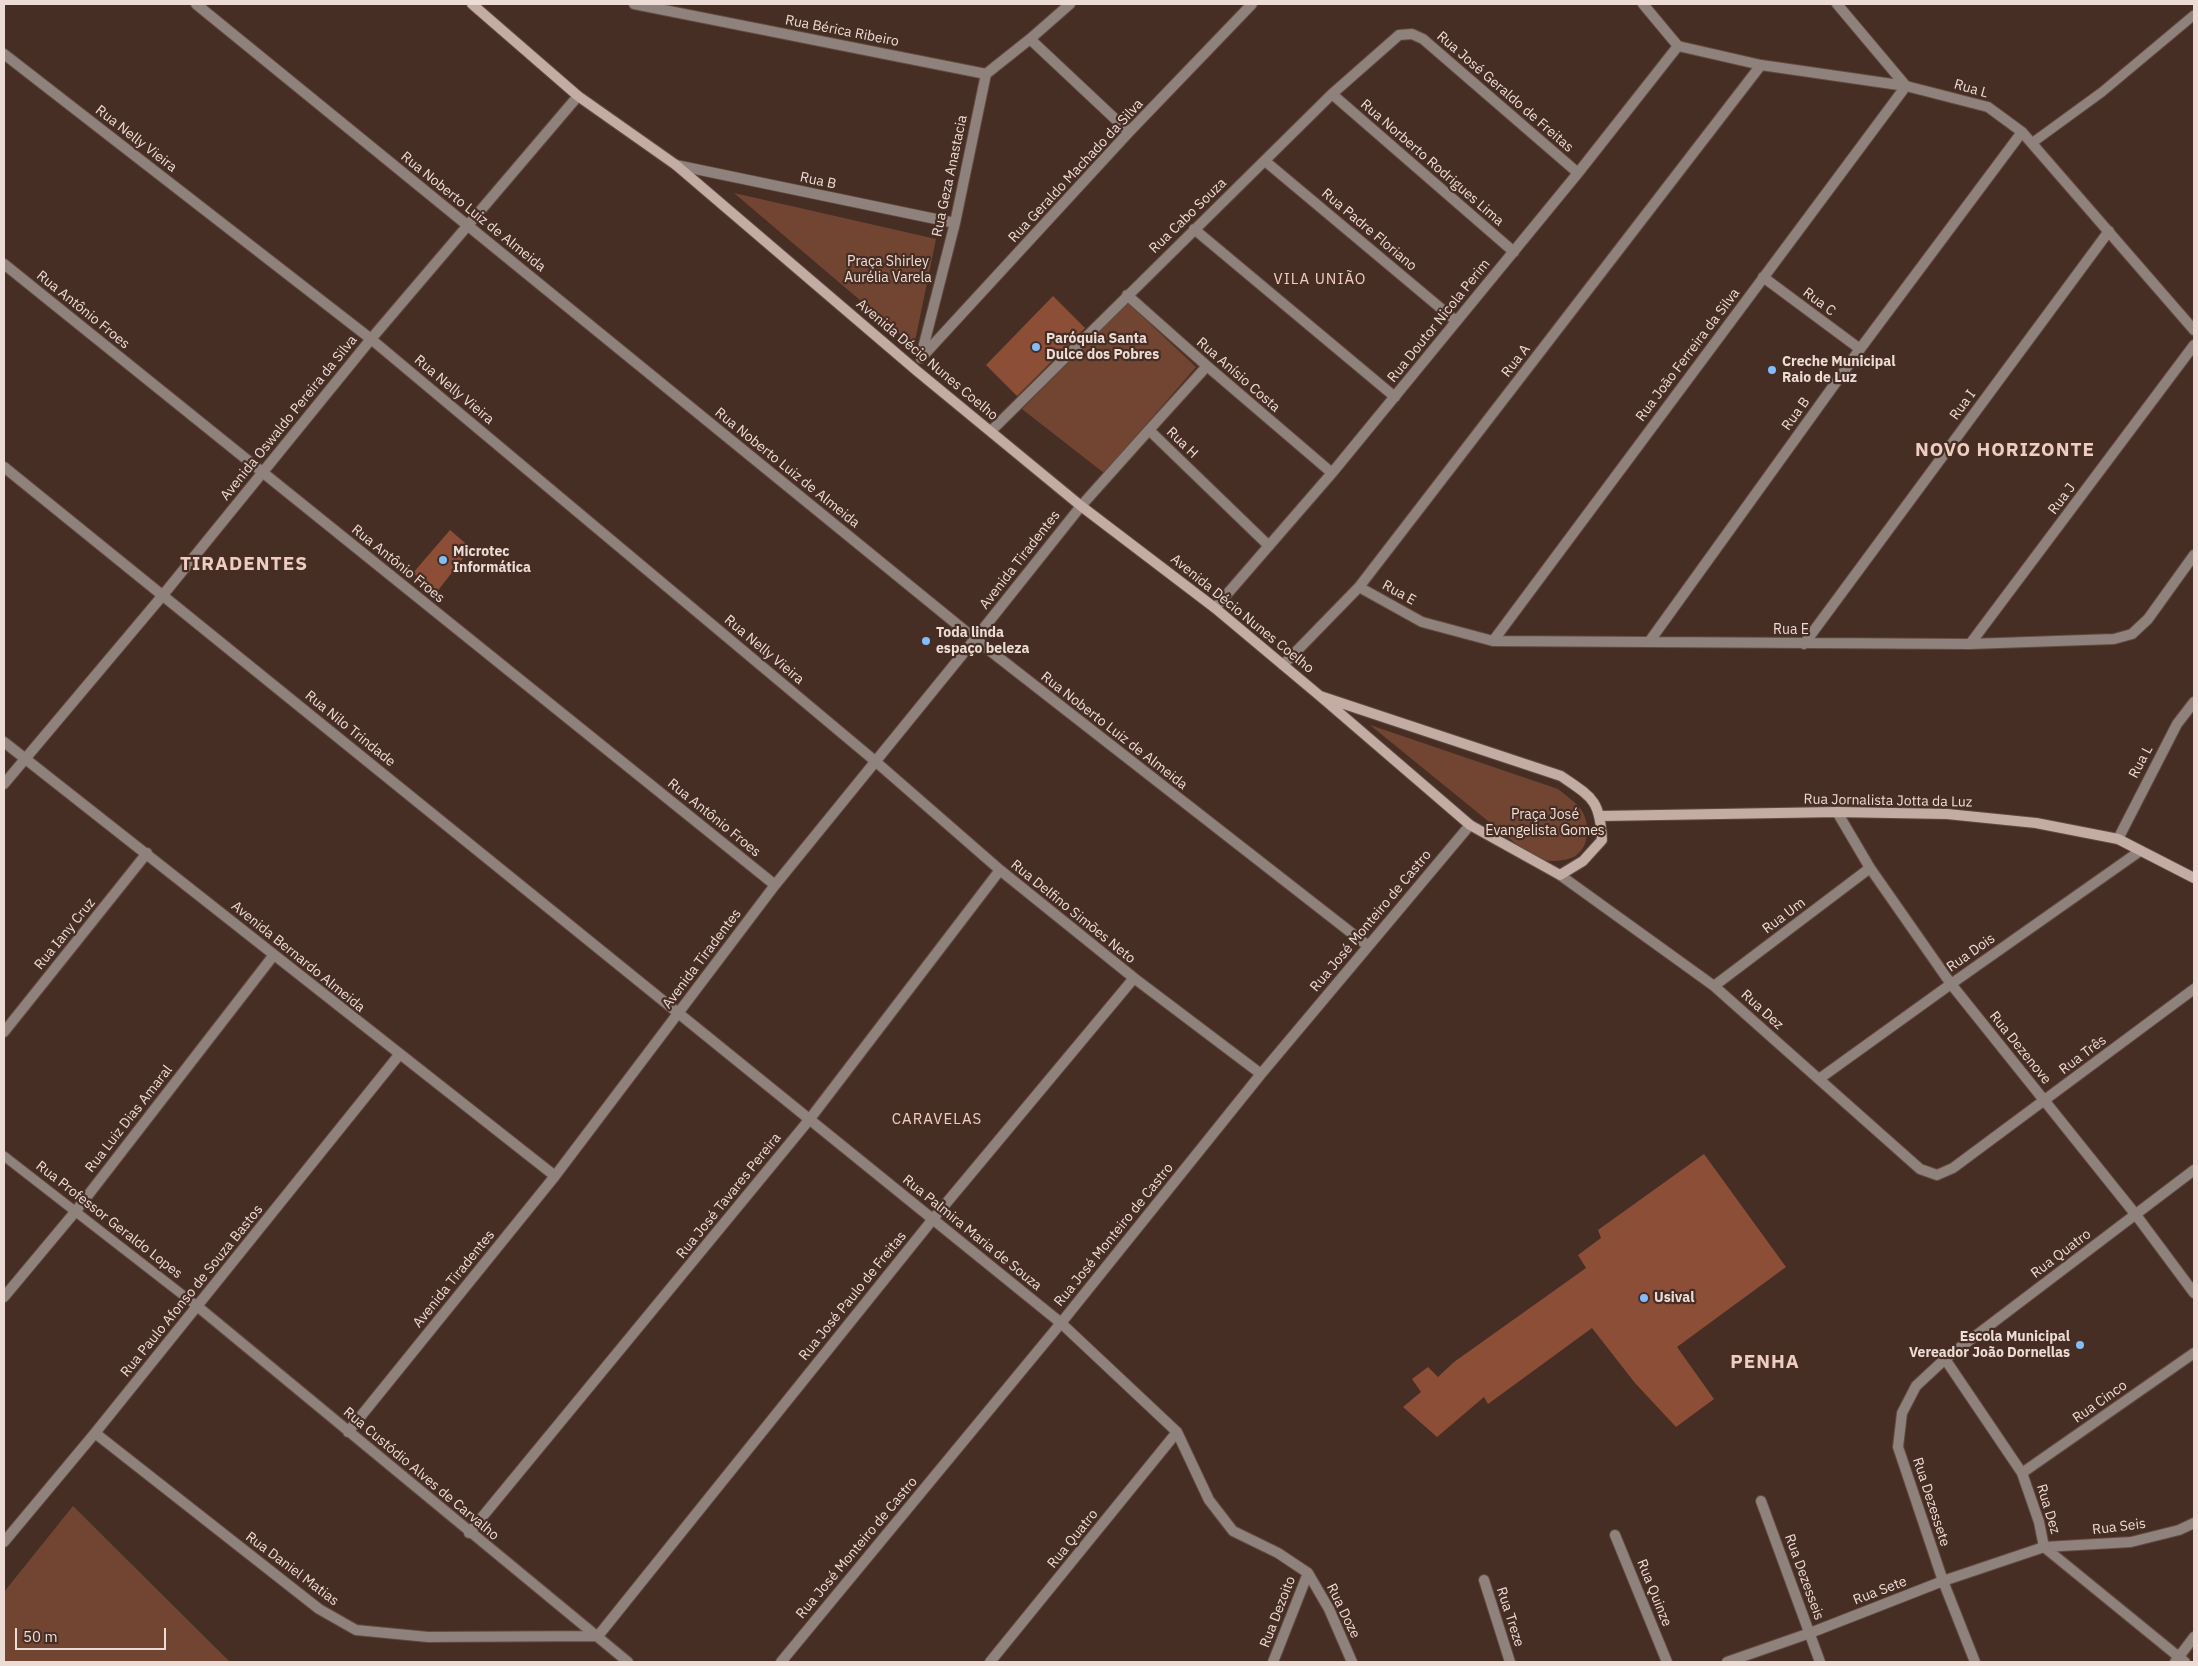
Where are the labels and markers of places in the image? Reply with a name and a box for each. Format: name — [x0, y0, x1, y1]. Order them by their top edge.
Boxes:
place label: Paróquia Santa Dulce dos Pobres — [1046, 331, 1159, 364]
marker: Paróquia Santa Dulce dos Pobres — [1030, 341, 1042, 353]
place label: Creche Municipal Raio de Luz — [1782, 354, 1895, 387]
marker: Creche Municipal Raio de Luz — [1766, 364, 1778, 376]
place label: Microtec Informática — [453, 544, 531, 576]
marker: Microtec Informática — [437, 554, 449, 566]
place label: Toda linda espaço beleza — [936, 625, 1029, 658]
marker: Toda linda espaço beleza — [920, 635, 932, 647]
place label: Usival — [1654, 1290, 1694, 1306]
marker: Usival — [1638, 1292, 1650, 1304]
place label: Escola Municipal Vereador João Dornellas — [1909, 1329, 2070, 1361]
marker: Escola Municipal Vereador João Dornellas — [2074, 1339, 2086, 1351]

